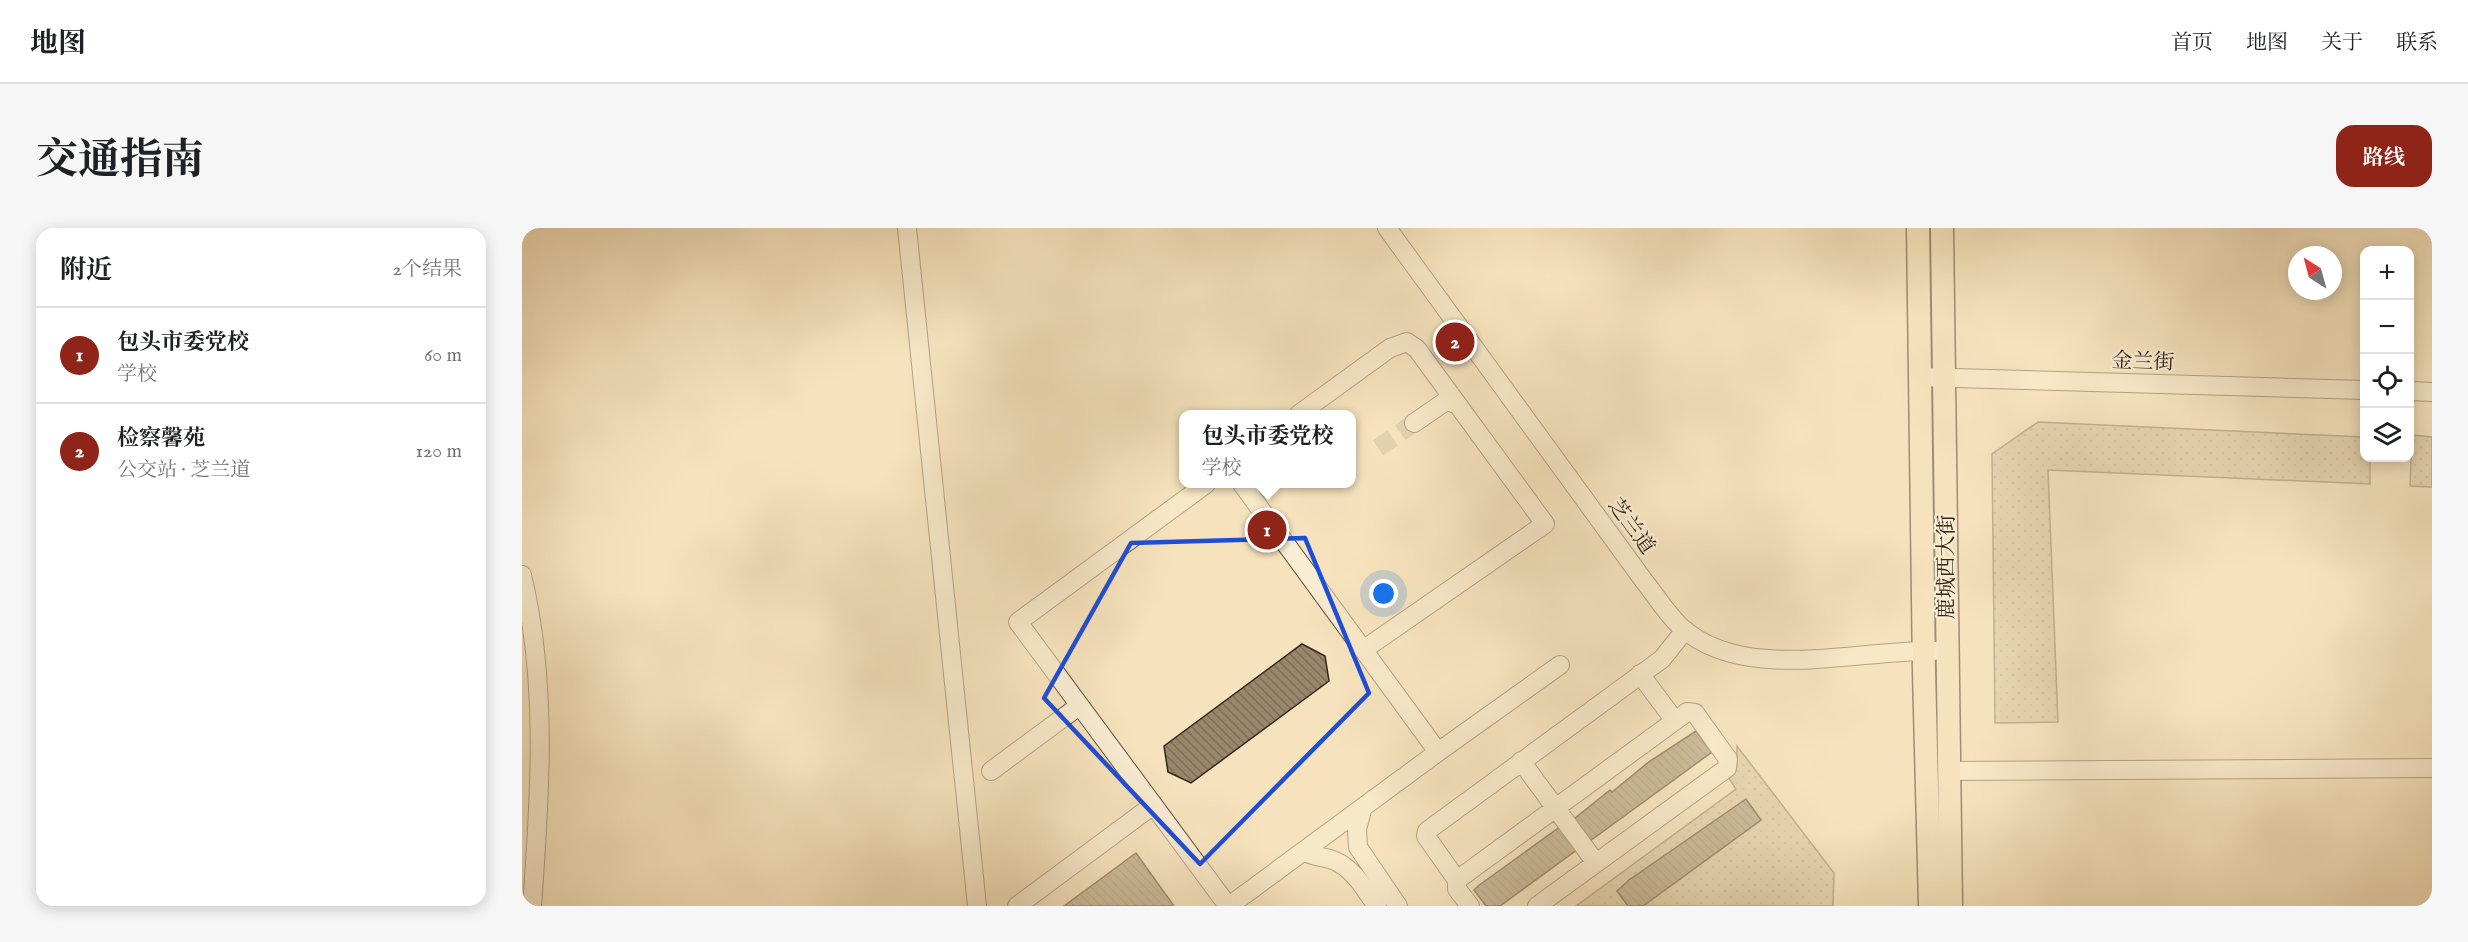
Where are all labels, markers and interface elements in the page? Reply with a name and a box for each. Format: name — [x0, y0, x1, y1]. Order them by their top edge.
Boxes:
text: 地图 — [30, 27, 86, 62]
text: 首页 — [2171, 30, 2213, 57]
text: 地图 — [2246, 30, 2288, 57]
text: 关于 — [2321, 30, 2363, 57]
text: 联系 — [2396, 30, 2438, 57]
button: 路线 — [2336, 125, 2432, 187]
text: 交通指南 — [36, 135, 204, 188]
north arrow — [2288, 246, 2342, 300]
map controls — [2360, 246, 2414, 462]
button: + — [2360, 246, 2414, 300]
text: 附近 — [60, 254, 112, 287]
text: 2个结果 — [393, 257, 462, 282]
button: − — [2360, 300, 2414, 354]
pin: 2 — [1436, 320, 1474, 364]
text: 包头市委党校 — [117, 329, 249, 357]
text: 1 — [76, 343, 83, 368]
text: 60 m — [424, 343, 462, 368]
street label: 金兰街 — [2111, 348, 2175, 377]
button: locate — [2360, 354, 2414, 408]
text: 学校 — [117, 362, 157, 387]
button: layers — [2360, 408, 2414, 462]
popup — [1179, 410, 1356, 488]
text: 包头市委党校 — [1201, 423, 1334, 451]
text: 检察馨苑 — [117, 425, 205, 453]
text: 2 — [75, 439, 84, 464]
text: 120 m — [416, 439, 462, 464]
text: 学校 — [1201, 456, 1241, 481]
text: 公交站 · 芝兰道 — [117, 458, 250, 483]
street label: 芝兰道 — [1601, 493, 1660, 560]
pin: 1 — [1248, 508, 1286, 552]
street label: 鹿城西大街 — [1934, 515, 1961, 620]
your location — [1369, 579, 1398, 608]

